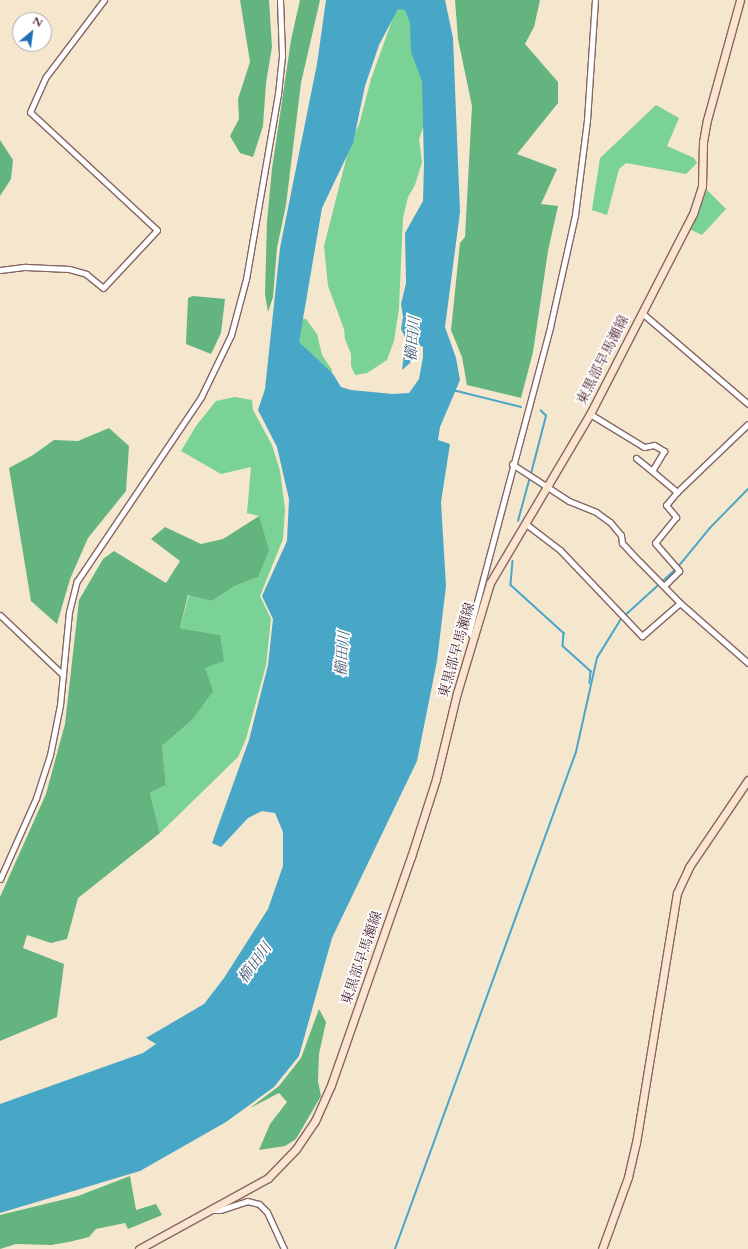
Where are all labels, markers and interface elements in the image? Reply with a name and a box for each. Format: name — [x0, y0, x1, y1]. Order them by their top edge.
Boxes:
north arrow — [12, 12, 52, 52]
text: N — [30, 13, 45, 31]
street label: 東黒部早馬瀬線 — [573, 313, 633, 407]
water label: 櫛田川 — [402, 316, 424, 362]
street label: 東黒部早馬瀬線 — [435, 601, 479, 699]
water label: 櫛田川 — [332, 631, 354, 677]
street label: 東黒部早馬瀬線 — [338, 909, 386, 1007]
water label: 櫛田川 — [234, 940, 276, 986]

